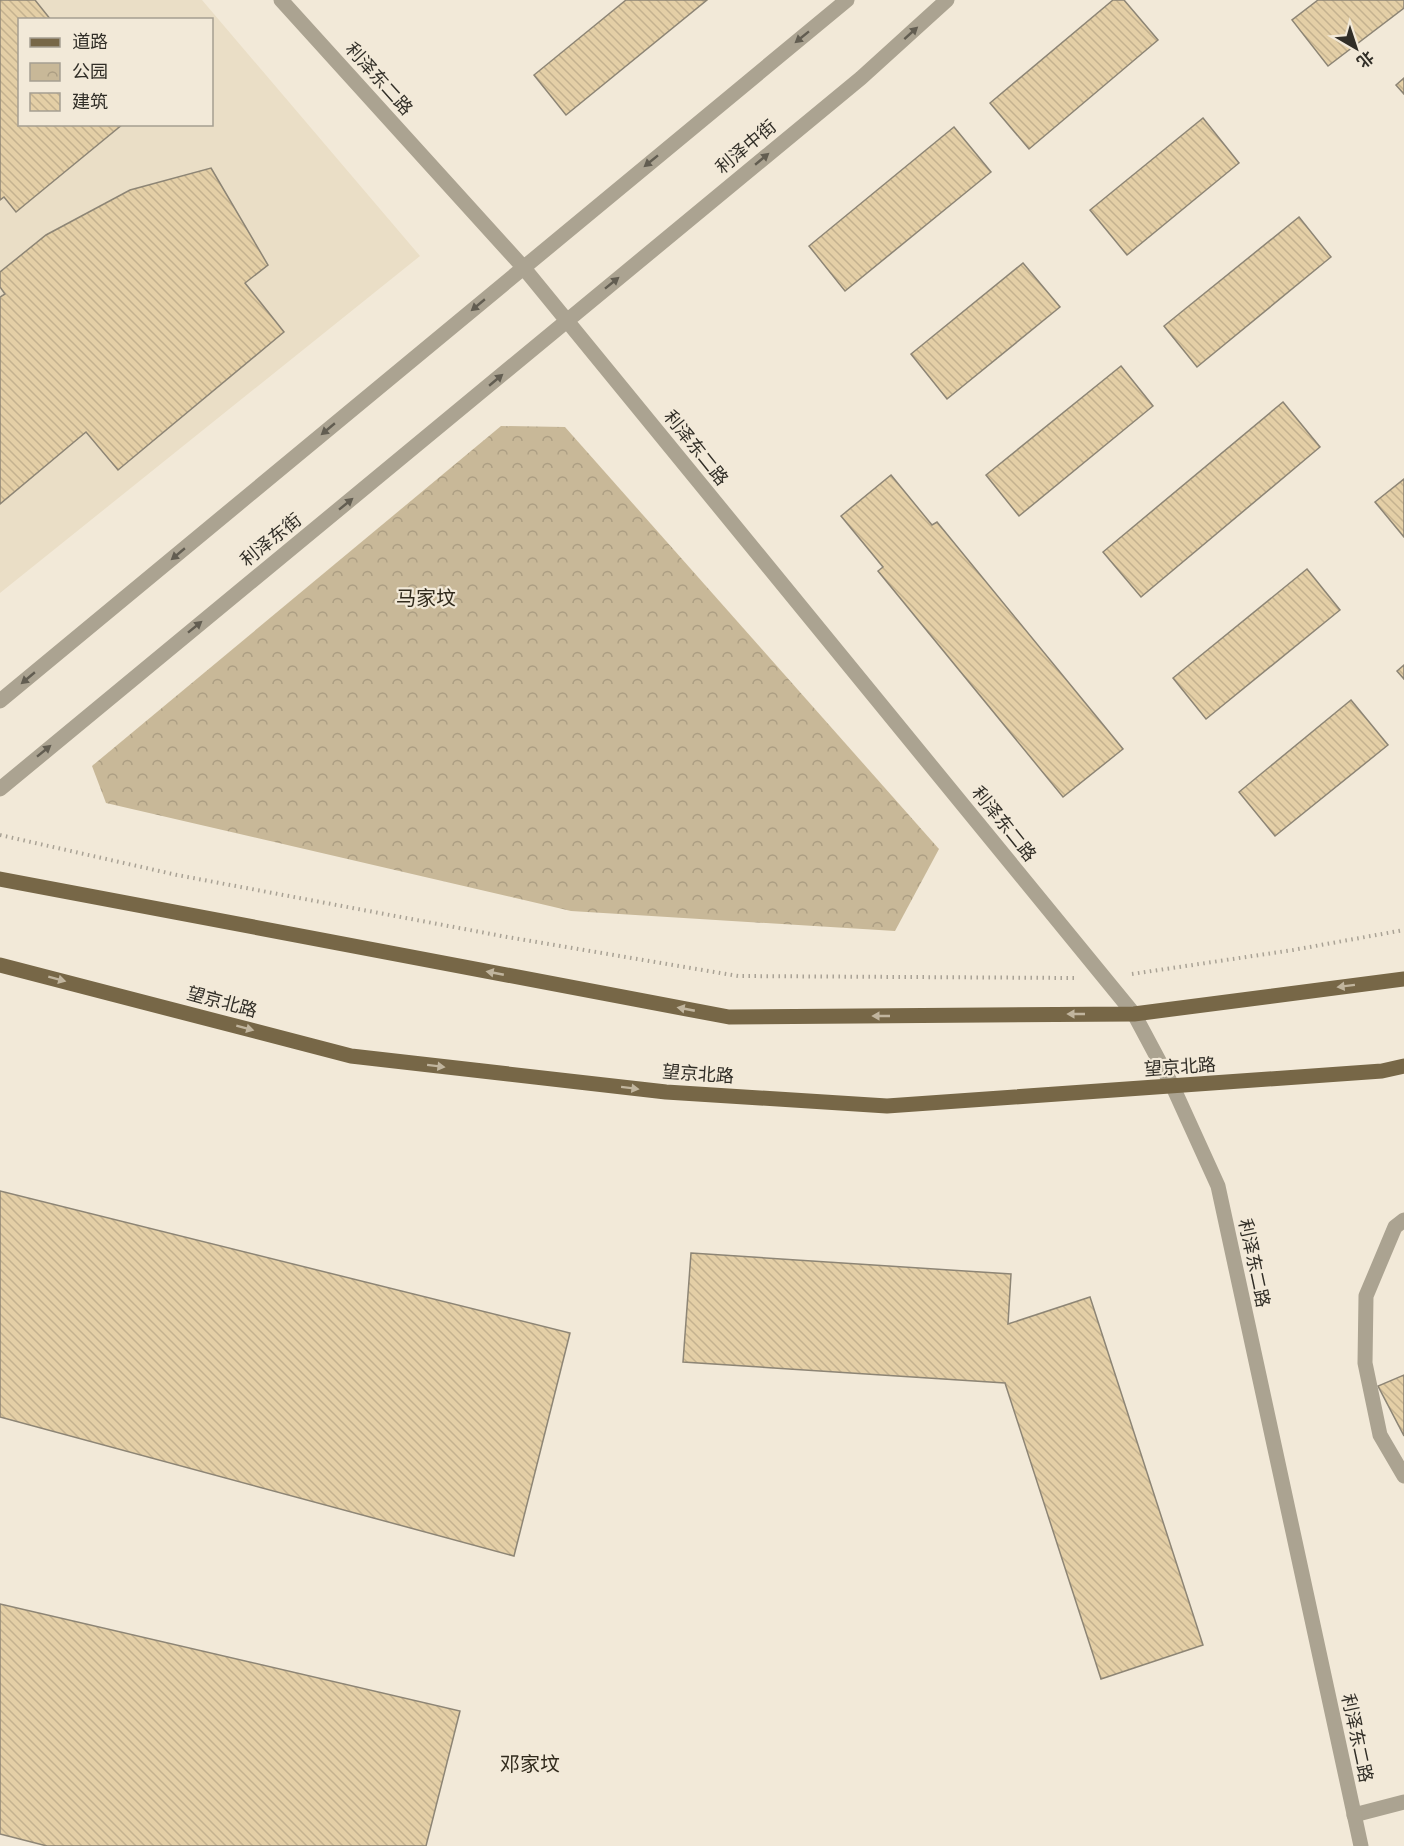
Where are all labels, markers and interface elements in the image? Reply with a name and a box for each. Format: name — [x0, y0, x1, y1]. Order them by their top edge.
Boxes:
legend — [18, 18, 213, 126]
north arrow — [1326, 18, 1386, 78]
one-way arrow — [903, 26, 918, 40]
one-way arrow — [795, 30, 810, 43]
text: 道路 — [72, 31, 108, 53]
street label: 利泽东二路 — [341, 38, 417, 120]
text: 北 — [1353, 47, 1377, 72]
text: 公园 — [72, 61, 108, 83]
text: 建筑 — [72, 91, 108, 113]
street label: 利泽中街 — [711, 115, 781, 179]
one-way arrow — [754, 153, 769, 166]
one-way arrow — [643, 154, 659, 167]
one-way arrow — [604, 277, 620, 290]
one-way arrow — [471, 298, 486, 311]
one-way arrow — [488, 373, 504, 386]
street label: 利泽东二路 — [659, 406, 733, 490]
one-way arrow — [320, 423, 336, 436]
one-way arrow — [338, 498, 353, 510]
street label: 利泽东街 — [236, 509, 306, 571]
one-way arrow — [170, 547, 186, 560]
district label: 马家坟 — [396, 586, 456, 610]
one-way arrow — [187, 621, 203, 634]
one-way arrow — [20, 671, 35, 683]
one-way arrow — [36, 745, 52, 758]
street label: 利泽东二路 — [967, 782, 1041, 866]
one-way arrow — [485, 968, 504, 977]
one-way arrow — [47, 975, 66, 985]
street label: 望京北路 — [184, 982, 260, 1022]
one-way arrow — [1336, 982, 1355, 991]
one-way arrow — [677, 1004, 696, 1013]
one-way arrow — [1066, 1010, 1085, 1019]
one-way arrow — [871, 1011, 890, 1021]
one-way arrow — [237, 1024, 255, 1033]
street label: 望京北路 — [1143, 1054, 1217, 1080]
one-way arrow — [427, 1061, 446, 1070]
street label: 望京北路 — [661, 1061, 735, 1087]
one-way arrow — [621, 1084, 640, 1093]
street label: 利泽东二路 — [1234, 1217, 1274, 1309]
street label: 利泽东二路 — [1337, 1692, 1377, 1784]
district label: 邓家坟 — [500, 1752, 560, 1776]

